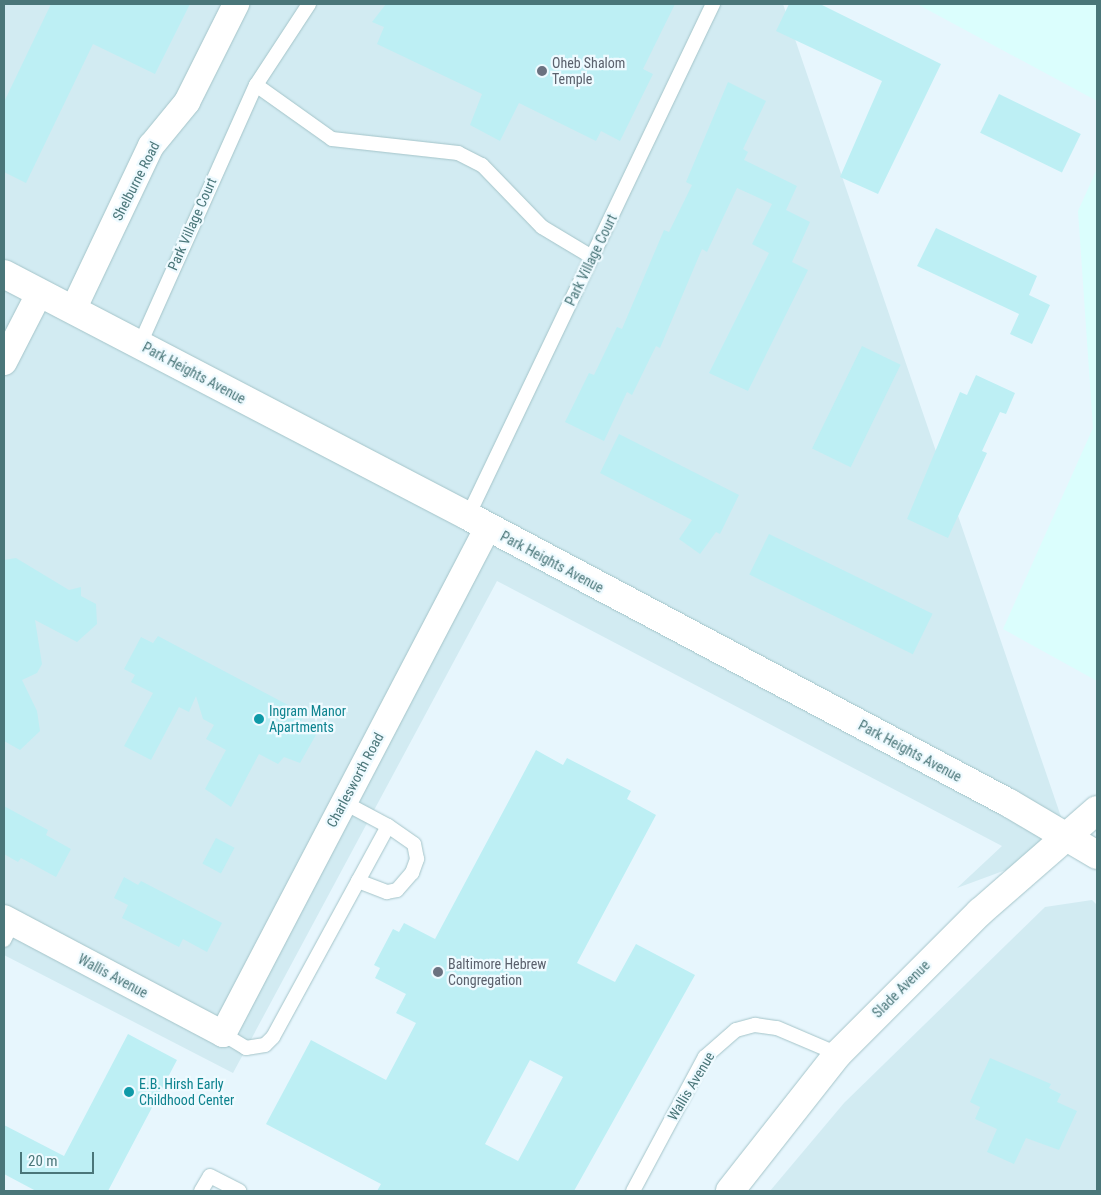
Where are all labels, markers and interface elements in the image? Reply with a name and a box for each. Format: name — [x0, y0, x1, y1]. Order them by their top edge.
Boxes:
place label: Oheb Shalom Temple — [552, 55, 625, 88]
marker: Oheb Shalom Temple — [536, 65, 548, 77]
street label: Shelburne Road — [109, 139, 163, 223]
street label: Park Village Court — [164, 175, 220, 273]
street label: Park Village Court — [562, 212, 620, 308]
street label: Park Heights Avenue — [140, 339, 248, 407]
street label: Park Heights Avenue — [498, 528, 606, 596]
place label: Ingram Manor Apartments — [269, 703, 346, 736]
marker: Ingram Manor Apartments — [253, 713, 265, 725]
street label: Park Heights Avenue — [856, 717, 964, 785]
street label: Charlesworth Road — [323, 730, 387, 830]
street label: Wallis Avenue — [75, 951, 151, 1001]
place label: Baltimore Hebrew Congregation — [448, 956, 546, 989]
street label: Slade Avenue — [869, 957, 933, 1021]
marker: Baltimore Hebrew Congregation — [432, 966, 444, 978]
street label: Wallis Avenue — [664, 1049, 718, 1123]
place label: E.B. Hirsh Early Childhood Center — [139, 1076, 234, 1108]
marker: E.B. Hirsh Early Childhood Center — [123, 1086, 135, 1098]
scale bar — [22, 1142, 96, 1174]
text: 20 m — [28, 1152, 58, 1170]

